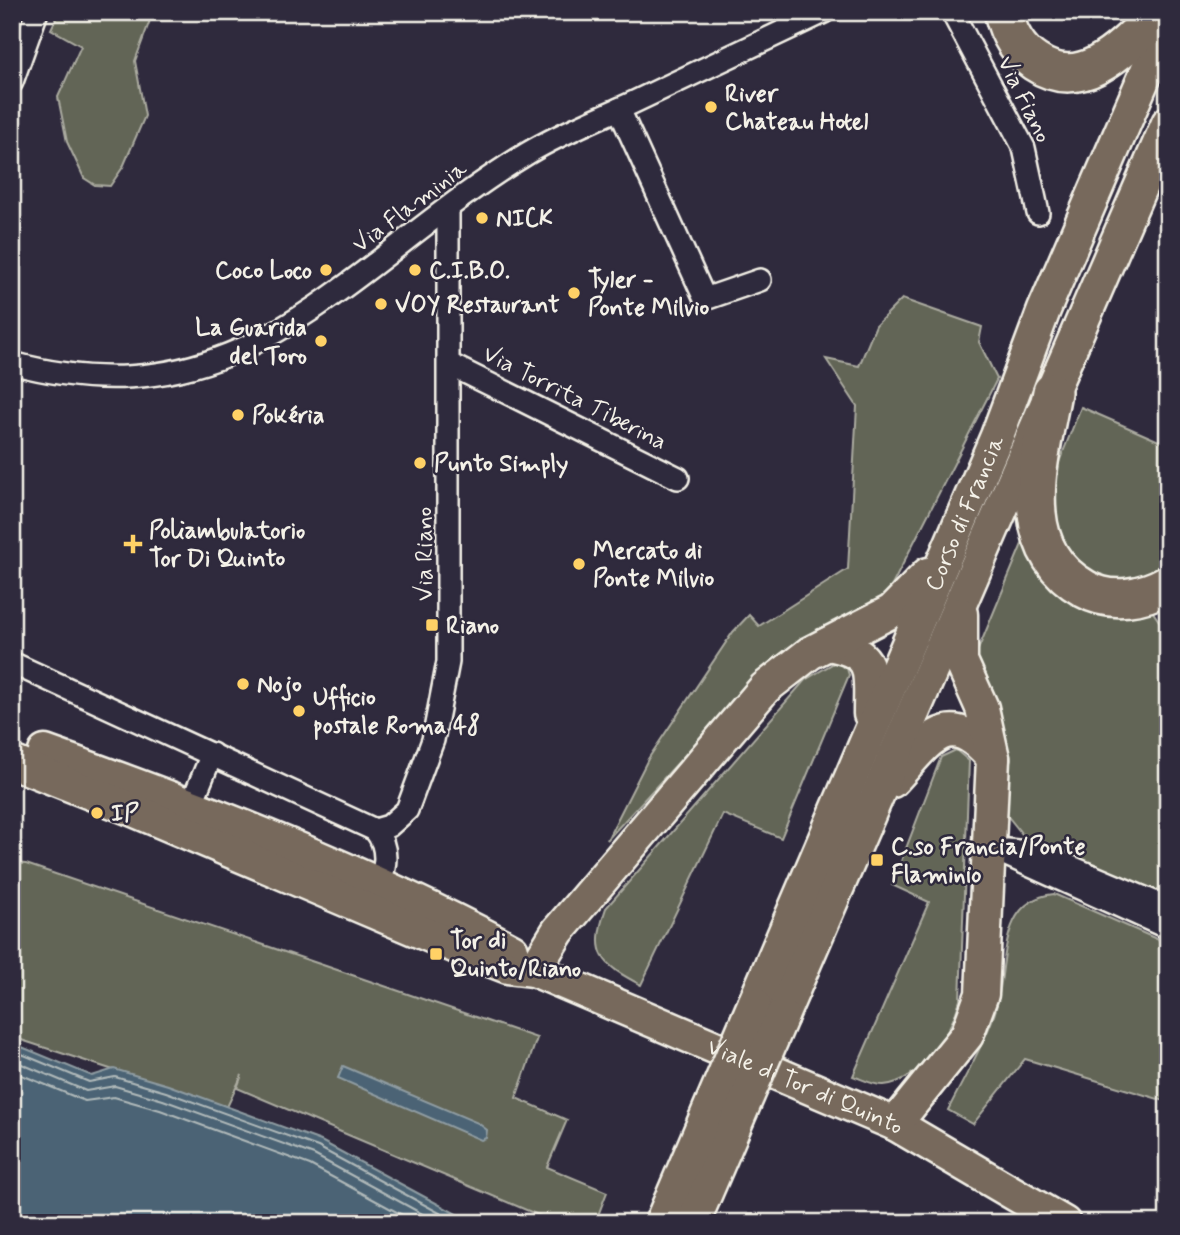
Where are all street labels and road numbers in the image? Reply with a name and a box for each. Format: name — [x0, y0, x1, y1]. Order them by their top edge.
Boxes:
street label: Via Fiano — [989, 51, 1058, 148]
street label: Via Flaminia — [346, 154, 474, 260]
street label: Via Torrita Tiberina — [477, 339, 672, 458]
street label: Corso di Francia — [918, 431, 1013, 596]
street label: Via Riano — [410, 507, 441, 601]
street label: Viale di Tor di Quinto — [702, 1032, 909, 1143]

